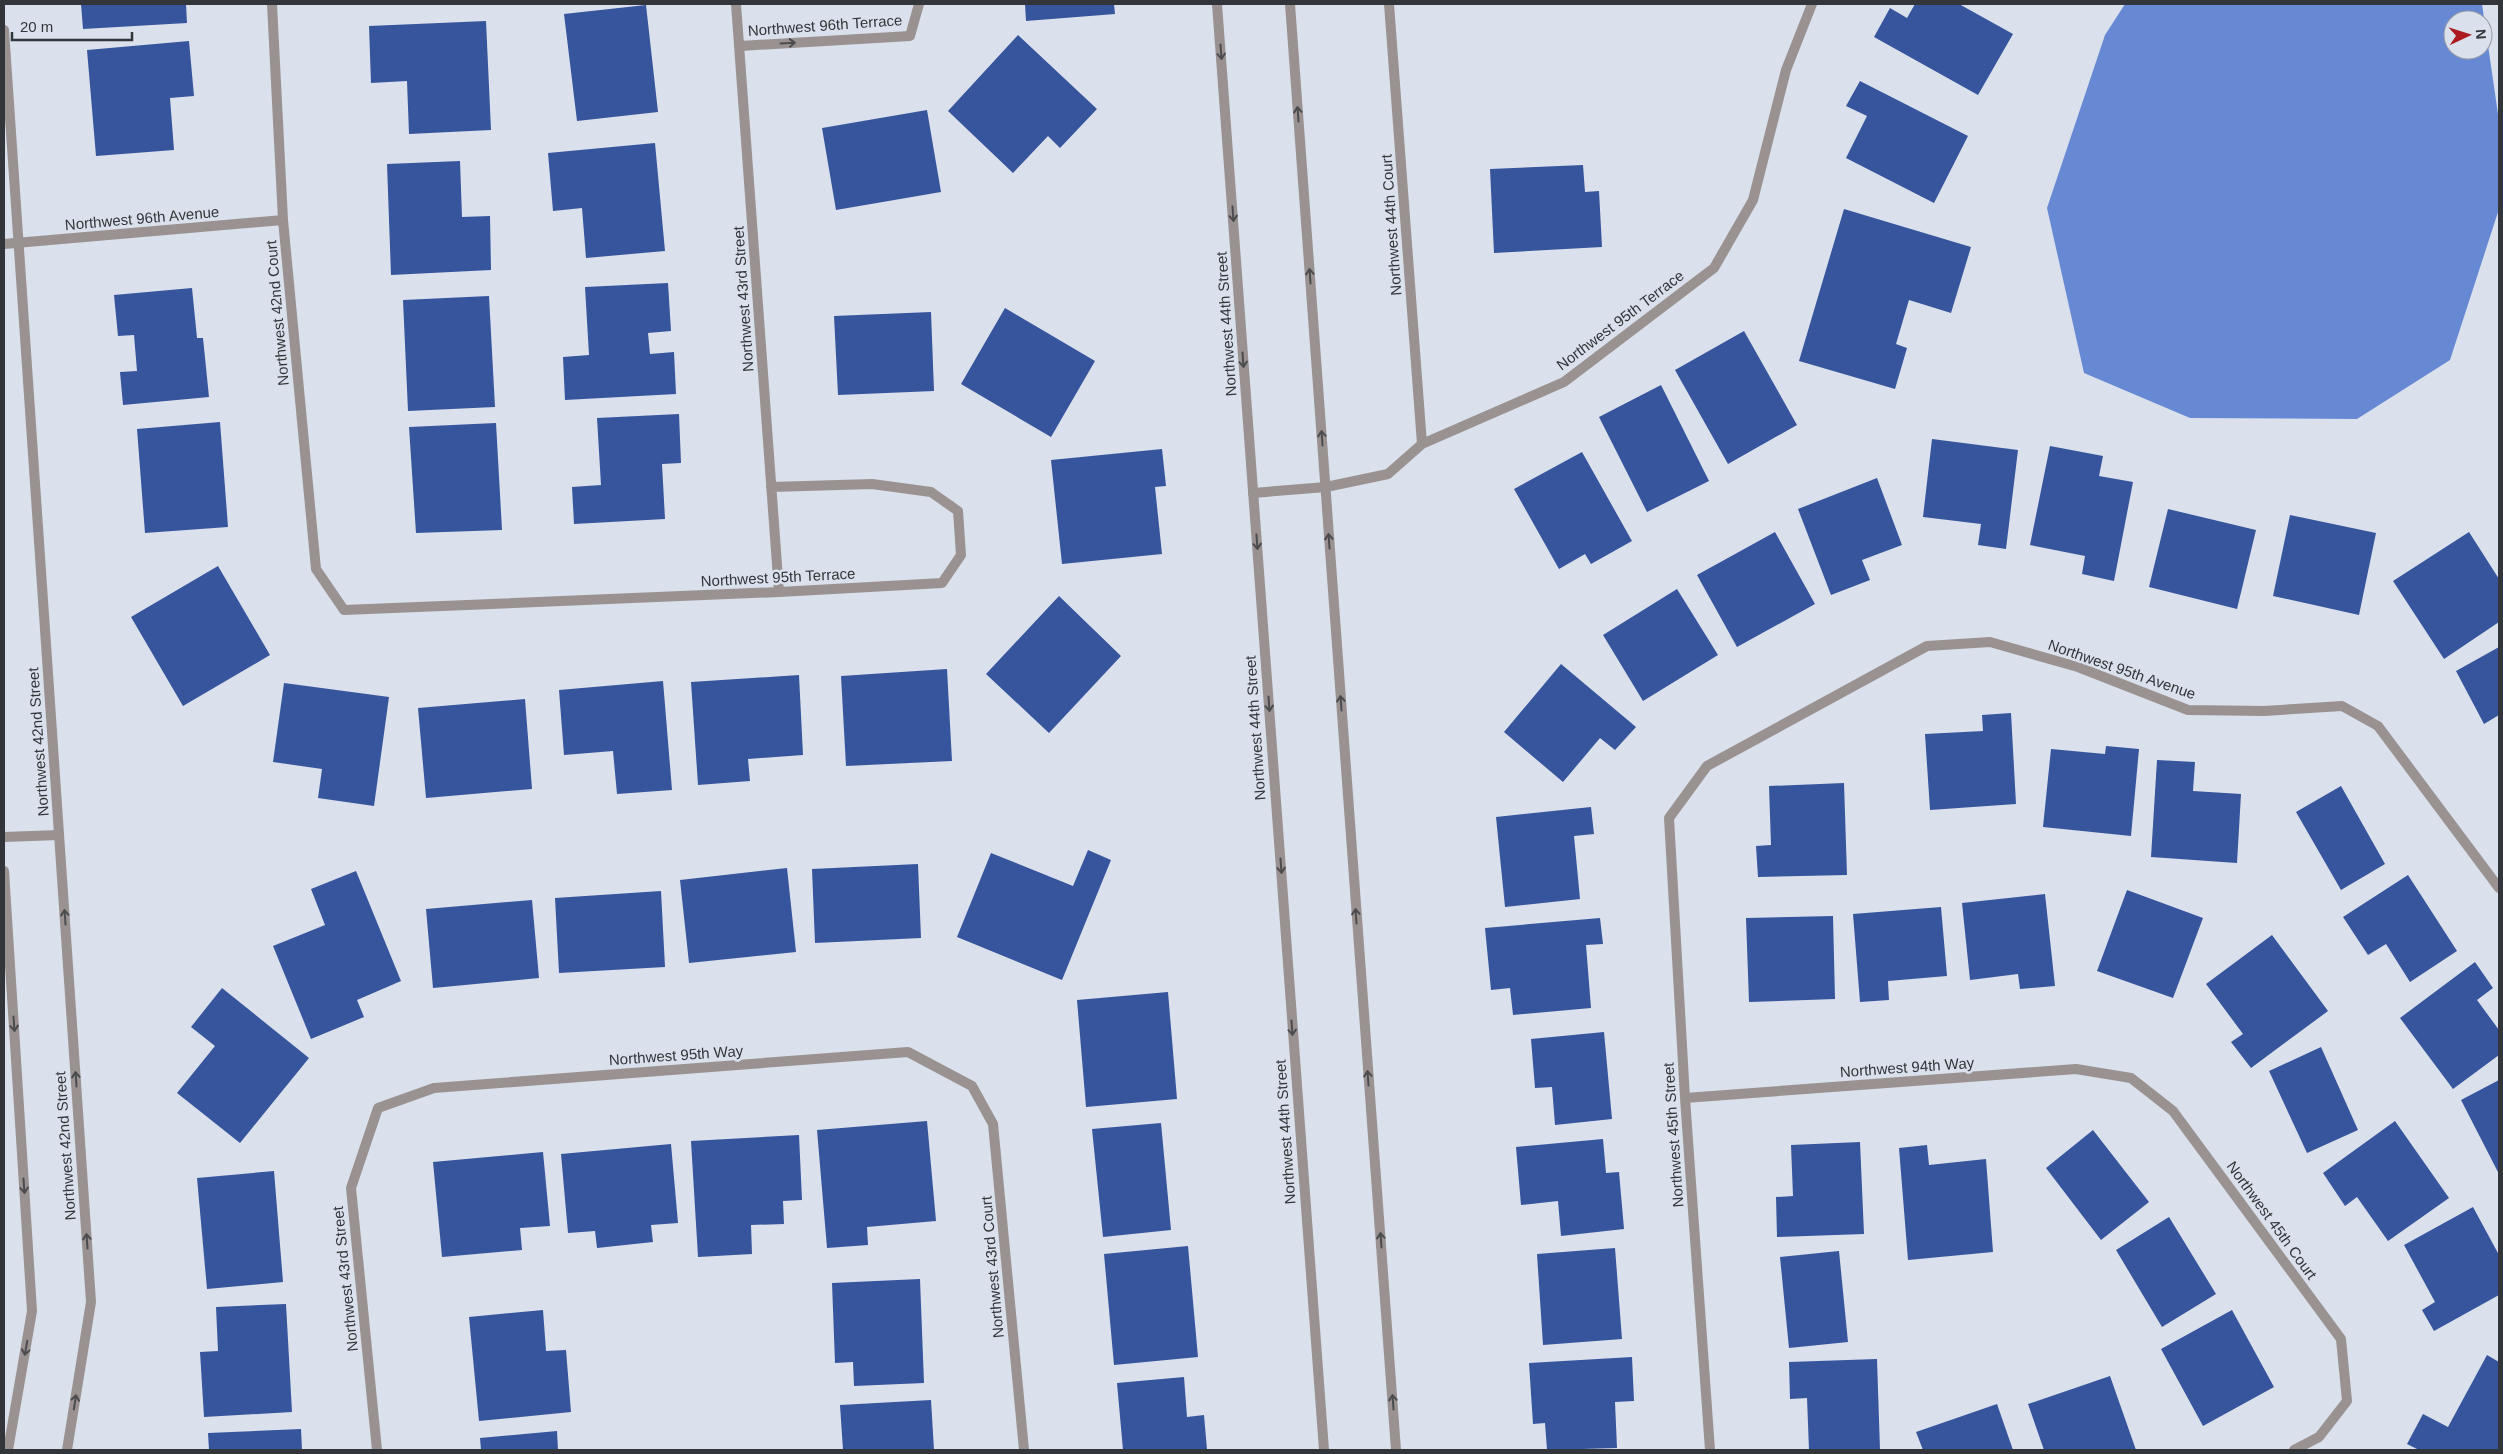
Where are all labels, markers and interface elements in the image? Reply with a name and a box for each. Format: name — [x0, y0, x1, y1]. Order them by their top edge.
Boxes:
scale bar — [12, 10, 132, 42]
north arrow — [2443, 10, 2493, 60]
street label: Northwest 96th Terrace — [747, 11, 903, 39]
text: 20 m — [20, 18, 53, 35]
text: N — [2473, 28, 2489, 40]
one-way arrow — [780, 39, 796, 48]
one-way arrow — [1216, 44, 1225, 60]
one-way arrow — [1294, 106, 1303, 122]
street label: Northwest 44th Court — [1378, 153, 1404, 296]
street label: Northwest 96th Avenue — [64, 203, 220, 233]
one-way arrow — [1228, 206, 1237, 222]
street label: Northwest 43rd Street — [729, 225, 757, 372]
street label: Northwest 42nd Court — [262, 239, 292, 386]
street label: Northwest 44th Street — [1212, 250, 1240, 397]
street label: Northwest 95th Terrace — [1553, 267, 1687, 373]
one-way arrow — [1305, 268, 1315, 284]
one-way arrow — [1239, 352, 1248, 368]
one-way arrow — [1317, 430, 1327, 446]
one-way arrow — [1325, 533, 1334, 549]
one-way arrow — [1252, 534, 1261, 550]
street label: Northwest 95th Terrace — [700, 564, 856, 590]
street label: Northwest 95th Avenue — [2046, 636, 2198, 702]
street label: Northwest 44th Street — [1241, 654, 1269, 801]
street label: Northwest 42nd Street — [24, 666, 52, 817]
one-way arrow — [1264, 696, 1273, 712]
one-way arrow — [1336, 696, 1345, 712]
one-way arrow — [1276, 858, 1285, 874]
one-way arrow — [1352, 908, 1361, 924]
one-way arrow — [60, 909, 69, 925]
one-way arrow — [9, 1016, 18, 1032]
one-way arrow — [1288, 1020, 1297, 1036]
street label: Northwest 95th Way — [608, 1042, 744, 1068]
street label: Northwest 94th Way — [1839, 1054, 1975, 1080]
street label: Northwest 44th Street — [1271, 1058, 1299, 1205]
street label: Northwest 45th Street — [1659, 1061, 1687, 1208]
street label: Northwest 42nd Street — [51, 1070, 79, 1221]
one-way arrow — [1364, 1070, 1373, 1086]
one-way arrow — [71, 1071, 80, 1087]
street label: Northwest 45th Court — [2223, 1158, 2321, 1283]
one-way arrow — [19, 1178, 29, 1194]
street label: Northwest 43rd Court — [977, 1194, 1007, 1339]
street label: Northwest 43rd Street — [329, 1205, 361, 1352]
one-way arrow — [1376, 1232, 1385, 1248]
one-way arrow — [82, 1233, 91, 1249]
one-way arrow — [20, 1340, 30, 1356]
one-way arrow — [70, 1394, 80, 1410]
one-way arrow — [1388, 1394, 1397, 1410]

